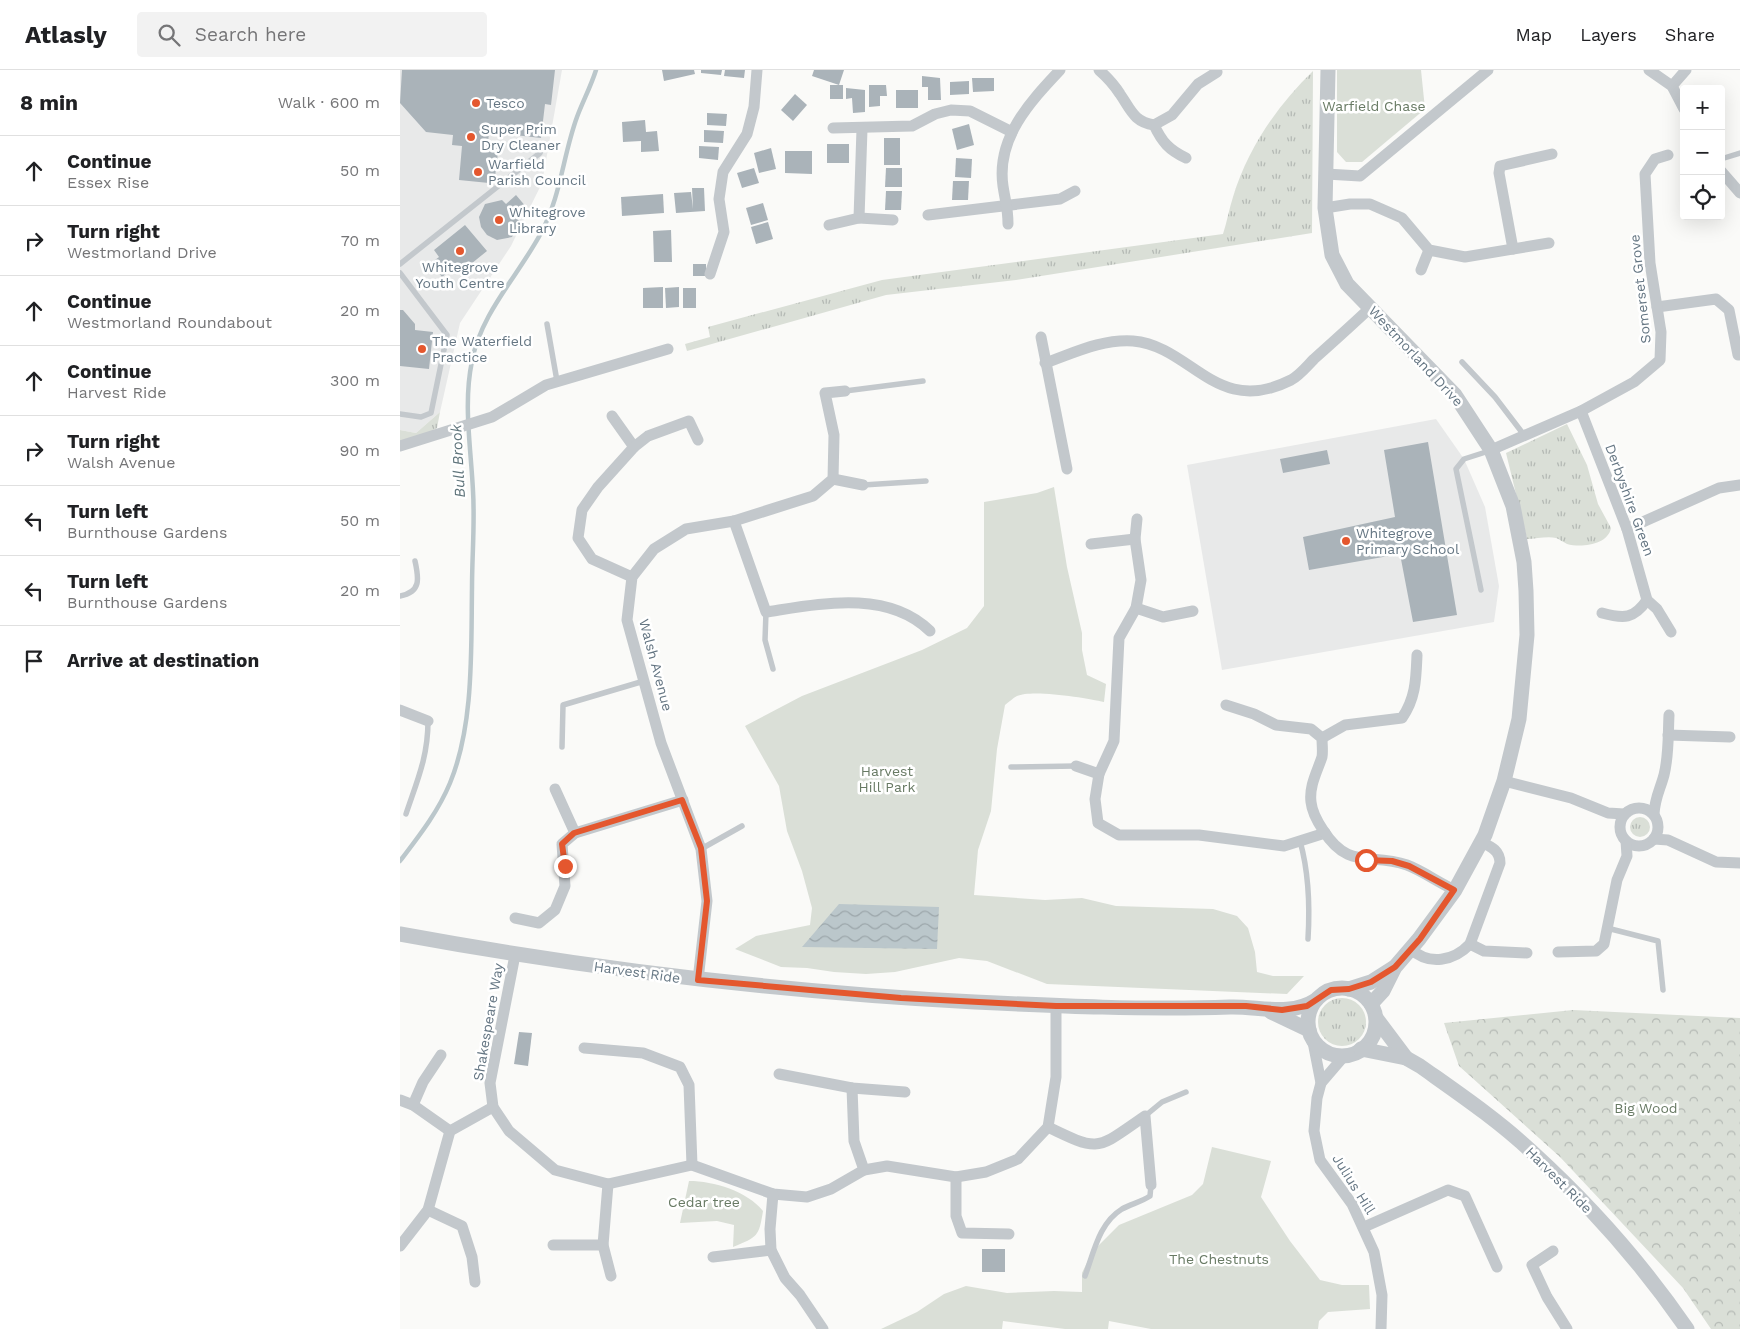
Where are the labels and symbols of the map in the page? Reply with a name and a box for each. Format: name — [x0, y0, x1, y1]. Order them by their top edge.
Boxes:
place label: Tesco — [486, 95, 525, 111]
marker: Tesco — [470, 97, 482, 109]
park label: Warfield Chase — [1322, 98, 1426, 114]
place label: Super Prim Dry Cleaner — [481, 121, 561, 153]
marker: Super Prim Dry Cleaner — [465, 131, 477, 143]
place label: Warfield Parish Council — [488, 156, 587, 188]
marker: Warfield Parish Council — [472, 166, 484, 178]
place label: Whitegrove Library — [509, 204, 585, 236]
marker: Whitegrove Library — [493, 214, 505, 226]
street label: Somerset Grove — [1626, 234, 1654, 344]
marker: Whitegrove Youth Centre — [454, 245, 466, 257]
place label: Whitegrove Youth Centre — [415, 259, 505, 291]
street label: Westmorland Drive — [1365, 303, 1467, 409]
place label: The Waterfield Practice — [432, 333, 532, 365]
marker: The Waterfield Practice — [416, 343, 428, 355]
water label: Bull Brook — [447, 423, 469, 498]
street label: Derbyshire Green — [1602, 442, 1658, 558]
place label: Whitegrove Primary School — [1356, 525, 1460, 557]
marker: Whitegrove Primary School — [1340, 535, 1352, 547]
street label: Walsh Avenue — [636, 617, 676, 713]
park label: Harvest Hill Park — [859, 763, 916, 795]
route start — [1355, 849, 1378, 872]
route end — [554, 855, 577, 878]
street label: Harvest Ride — [593, 958, 681, 986]
street label: Shakespeare Way — [470, 961, 506, 1082]
park label: Big Wood — [1614, 1100, 1678, 1116]
street label: Harvest Ride — [1523, 1144, 1595, 1216]
street label: Julius Hill — [1329, 1151, 1379, 1218]
park label: Cedar tree — [668, 1194, 740, 1210]
park label: The Chestnuts — [1169, 1251, 1269, 1267]

